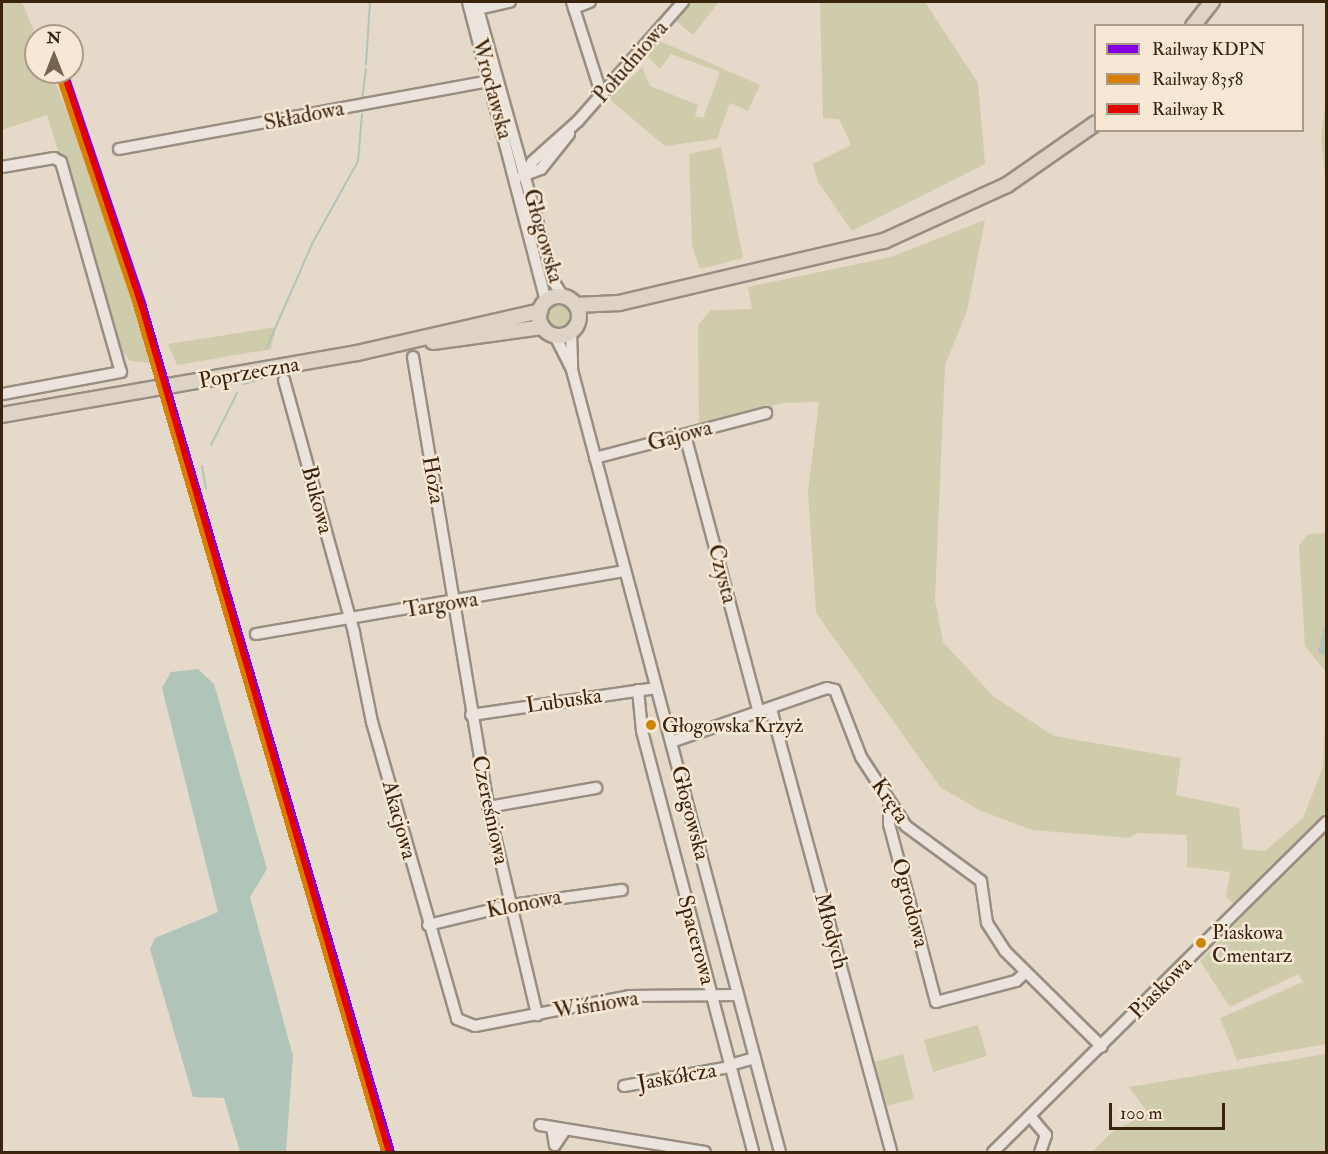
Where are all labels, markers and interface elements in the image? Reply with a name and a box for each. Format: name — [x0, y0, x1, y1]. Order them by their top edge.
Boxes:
street label: Południowa — [588, 15, 674, 109]
north arrow — [24, 24, 84, 84]
legend — [1094, 24, 1304, 132]
text: N — [47, 28, 61, 48]
street label: Wrocławska — [466, 36, 518, 142]
text: Railway KDPN — [1152, 38, 1265, 61]
text: Railway 8358 — [1152, 68, 1243, 91]
street label: Składowa — [262, 95, 346, 137]
text: Railway R — [1152, 98, 1224, 121]
street label: Głogowska — [517, 186, 569, 286]
street label: Poprzeczna — [197, 351, 301, 395]
street label: Gajowa — [645, 415, 715, 457]
street label: Hoża — [416, 454, 450, 506]
street label: Bukowa — [295, 463, 339, 537]
street label: Czysta — [701, 542, 743, 606]
street label: Targowa — [402, 586, 480, 624]
street label: Lubuska — [524, 683, 604, 719]
place label: Głogowska Krzyż — [662, 713, 803, 737]
marker: Głogowska Krzyż — [645, 719, 657, 731]
street label: Czereśniowa — [466, 753, 514, 867]
street label: Głogowska — [665, 763, 715, 863]
street label: Kręta — [865, 773, 915, 829]
street label: Akacjowa — [376, 778, 422, 862]
street label: Ogrodowa — [885, 855, 935, 951]
street label: Klonowa — [484, 884, 564, 924]
street label: Młodych — [808, 890, 854, 972]
street label: Spacerowa — [671, 892, 721, 988]
place label: Piaskowa Cmentarz — [1212, 920, 1292, 967]
marker: Piaskowa Cmentarz — [1195, 937, 1207, 949]
street label: Piaskowa — [1124, 951, 1198, 1025]
street label: Wiśniowa — [552, 985, 640, 1025]
street label: Jaskółcza — [635, 1057, 719, 1097]
scale bar — [1112, 1091, 1228, 1129]
text: 100 m — [1120, 1102, 1163, 1125]

